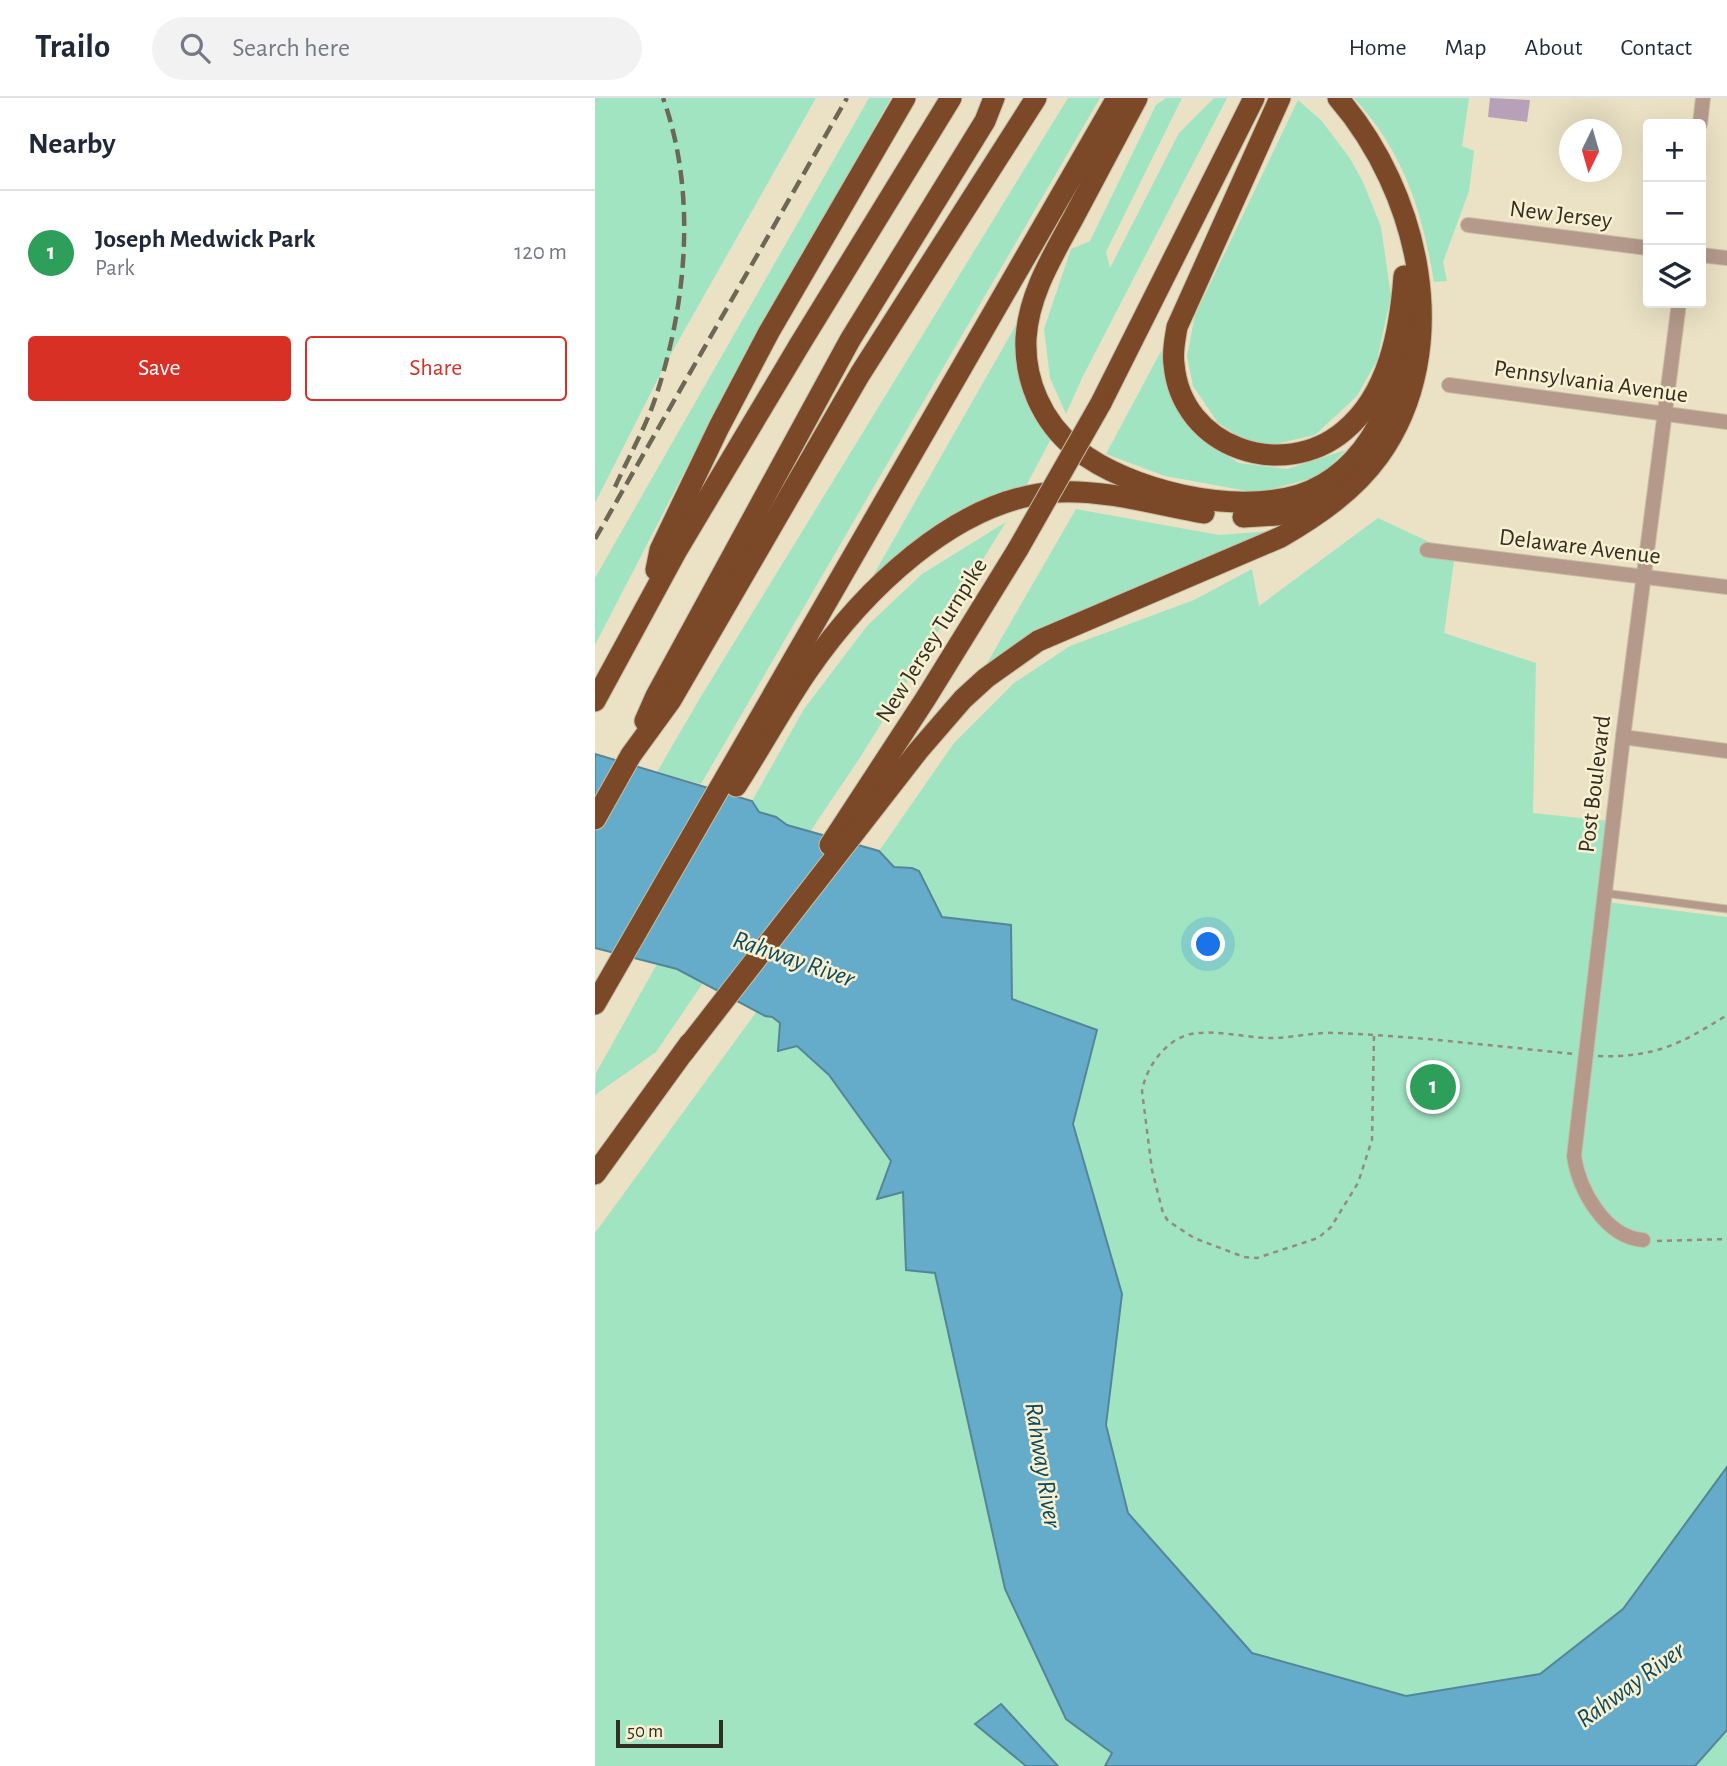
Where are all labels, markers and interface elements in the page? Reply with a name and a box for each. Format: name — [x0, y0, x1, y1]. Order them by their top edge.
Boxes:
search box — [152, 17, 642, 80]
icon: search — [176, 29, 214, 67]
text: Trailo — [35, 31, 110, 64]
text: Search here — [232, 35, 350, 61]
text: Home — [1349, 36, 1407, 60]
text: Map — [1445, 36, 1487, 60]
text: About — [1525, 36, 1582, 60]
text: Contact — [1620, 36, 1692, 60]
north arrow — [1559, 119, 1622, 182]
map controls — [1643, 119, 1706, 308]
button: + — [1643, 119, 1706, 182]
text: Nearby — [28, 129, 116, 159]
button: − — [1643, 182, 1706, 245]
street label: New Jersey — [1508, 197, 1614, 233]
text: Joseph Medwick Park — [95, 226, 315, 252]
text: 1 — [47, 241, 55, 264]
text: 120 m — [514, 241, 567, 264]
button: layers — [1643, 245, 1706, 308]
text: Park — [95, 257, 135, 280]
button: Save — [28, 336, 291, 401]
button: Share — [305, 336, 567, 401]
street label: Pennsylvania Avenue — [1492, 356, 1690, 408]
street label: Delaware Avenue — [1498, 525, 1662, 569]
street label: New Jersey Turnpike — [872, 554, 992, 727]
street label: Post Boulevard — [1575, 714, 1615, 854]
water label: Rahway River — [730, 926, 859, 992]
your location — [1191, 927, 1225, 961]
pin: 1 — [1410, 1061, 1456, 1113]
water label: Rahway River — [1020, 1401, 1066, 1531]
water label: Rahway River — [1572, 1636, 1691, 1733]
scale bar — [616, 1717, 723, 1749]
text: 50 m — [627, 1722, 663, 1741]

